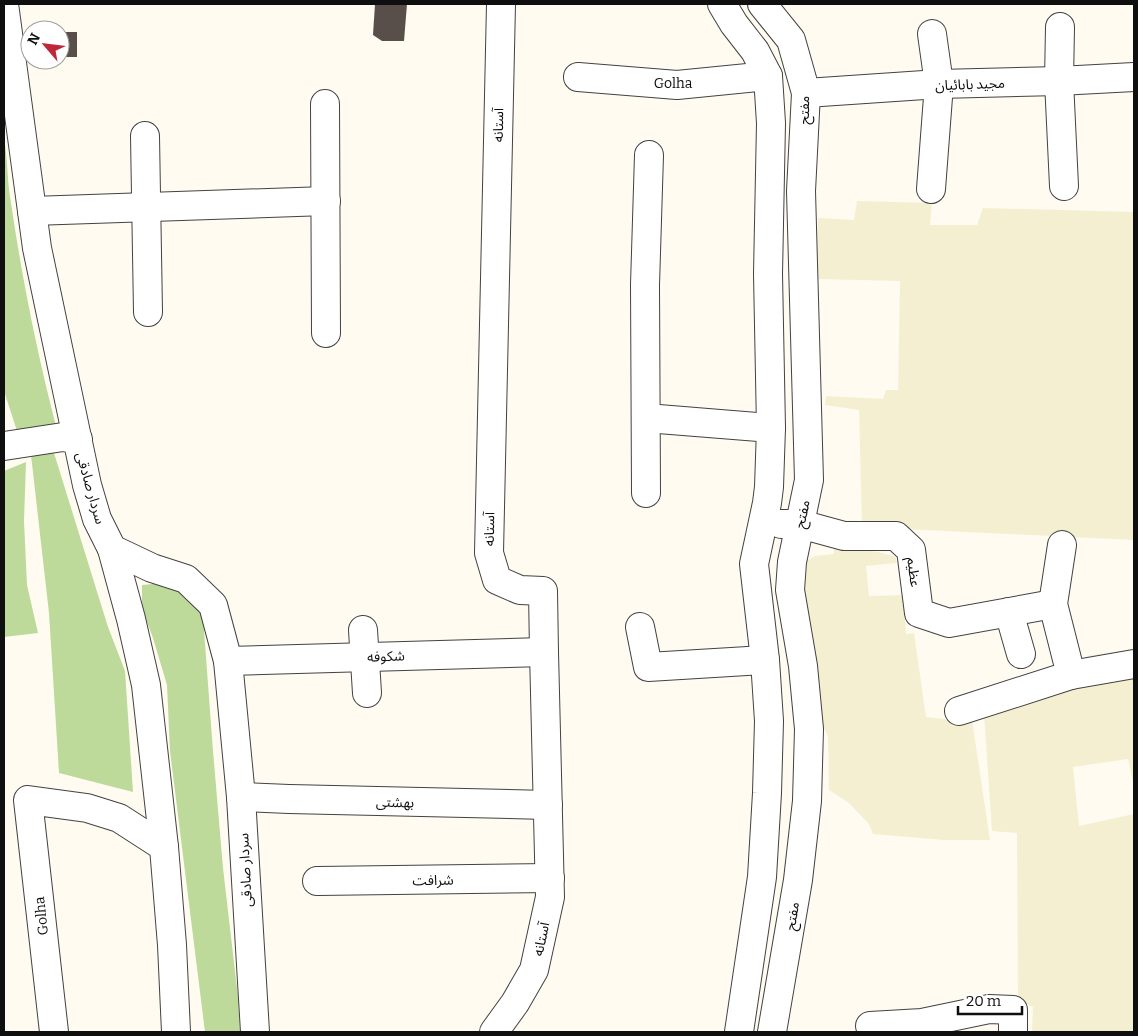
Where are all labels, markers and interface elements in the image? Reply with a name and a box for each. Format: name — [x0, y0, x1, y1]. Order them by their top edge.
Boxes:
north arrow — [20, 20, 70, 70]
text: N — [24, 30, 44, 48]
street label: Golha — [654, 75, 693, 92]
street label: مجید بابائیان — [935, 75, 1005, 94]
street label: مفتح — [796, 96, 815, 124]
street label: آستانه — [490, 107, 507, 142]
street label: سردار صادقی — [72, 450, 109, 526]
street label: مفتح — [791, 498, 816, 530]
street label: آستانه — [481, 511, 498, 546]
street label: عظیم — [901, 556, 924, 588]
street label: شکوفه — [367, 647, 405, 666]
street label: بهشتی — [376, 794, 415, 811]
street label: سردار صادقی — [235, 833, 256, 907]
street label: شرافت — [412, 872, 454, 889]
street label: Golha — [31, 895, 52, 936]
street label: مفتح — [782, 901, 805, 932]
street label: آستانه — [530, 920, 554, 958]
scale bar — [958, 984, 1022, 1016]
text: 20 m — [966, 992, 1002, 1010]

